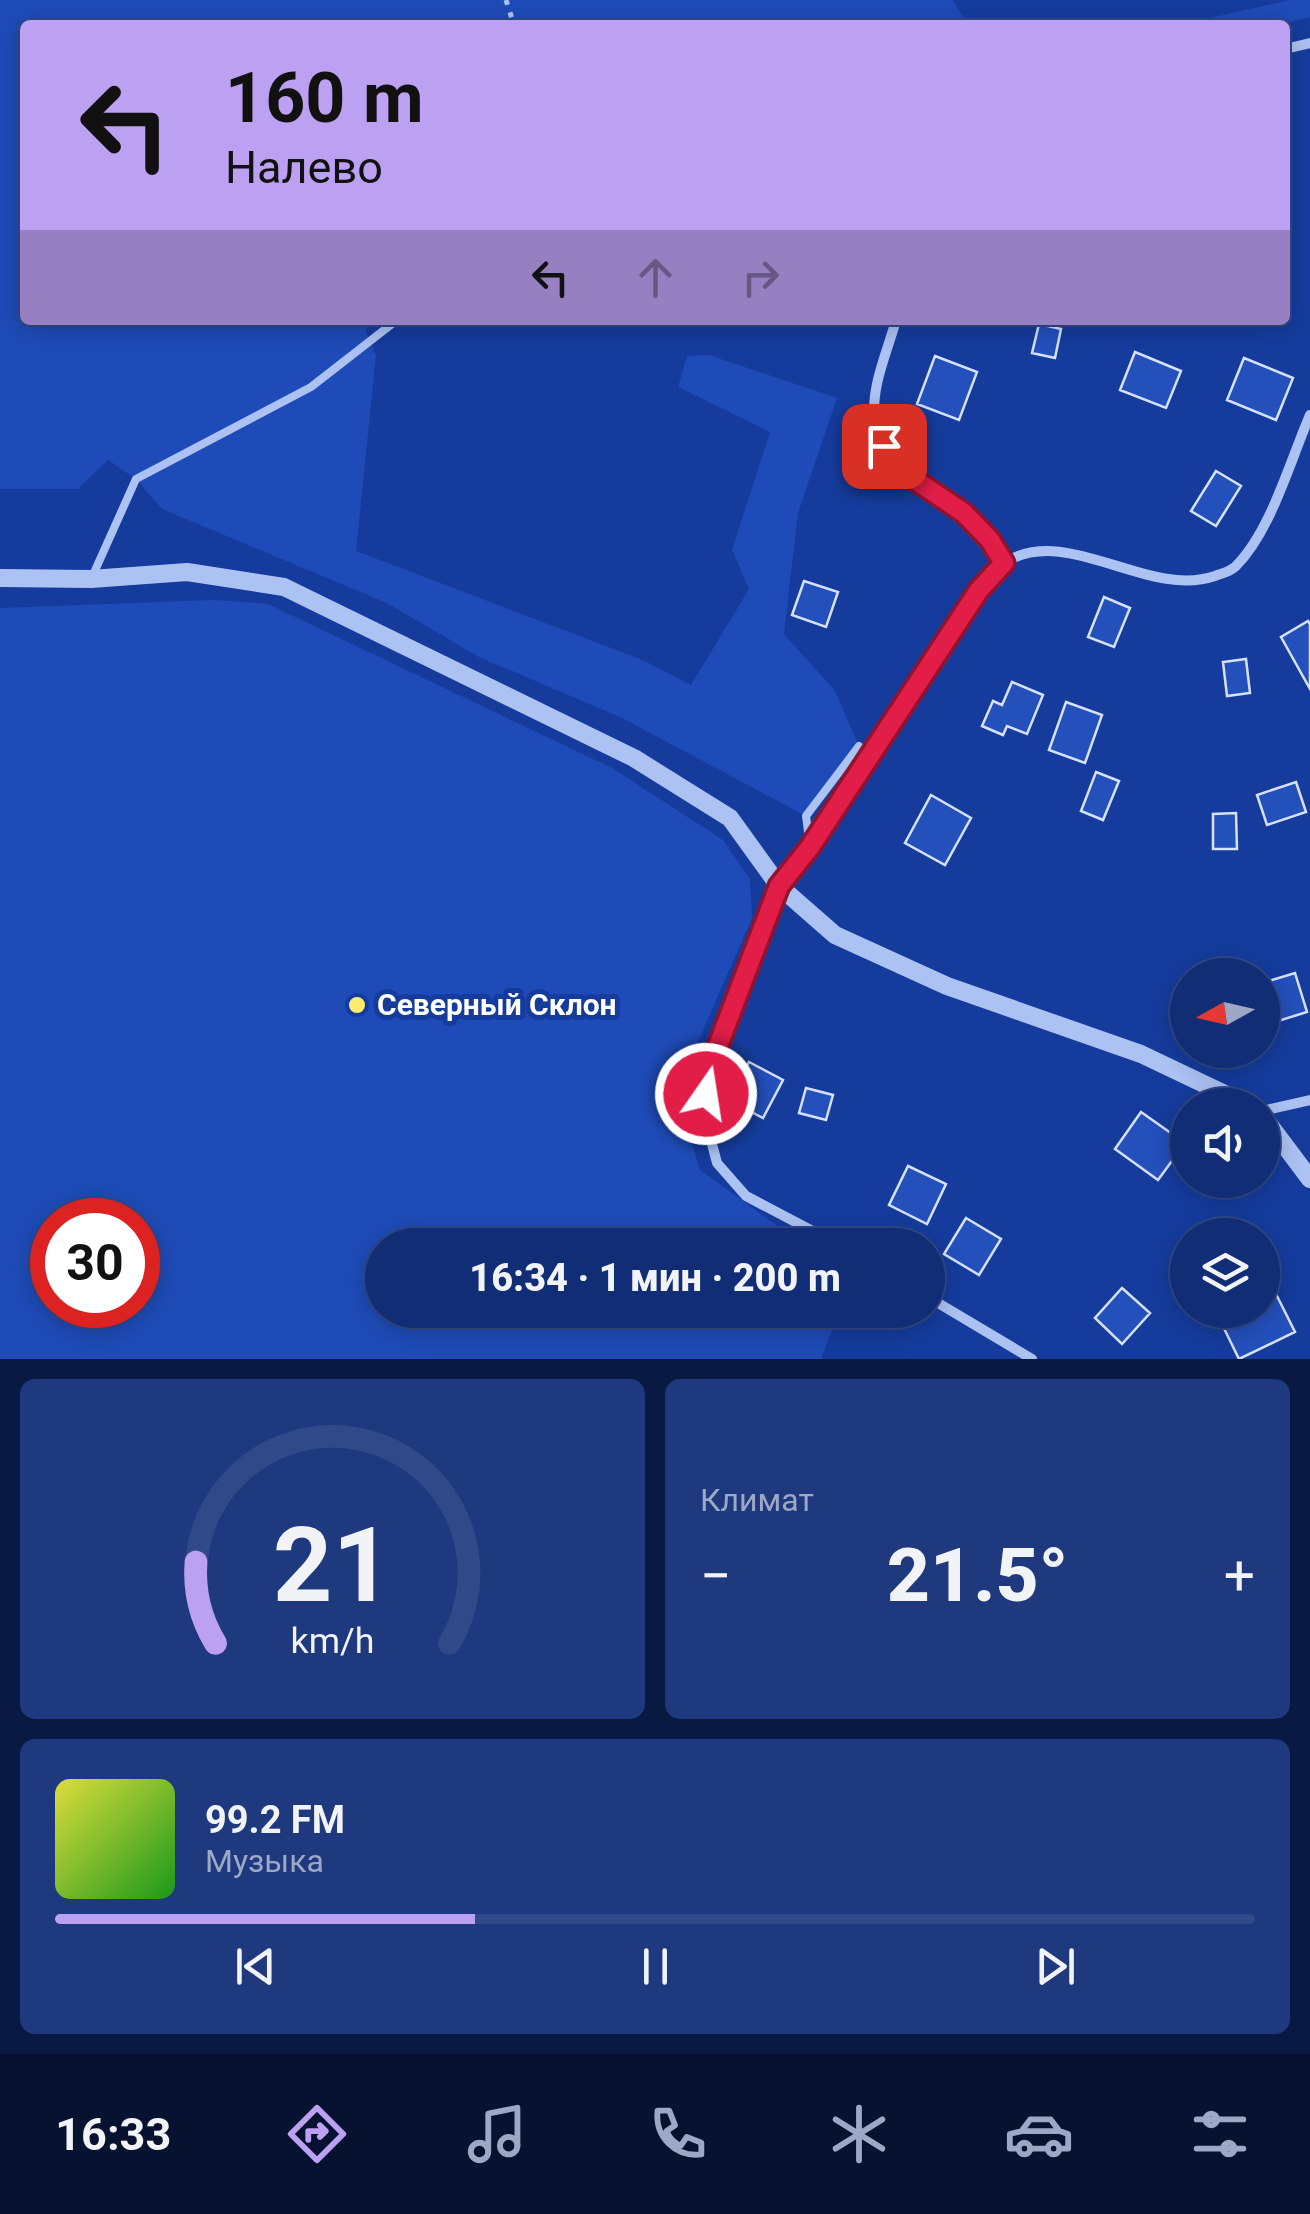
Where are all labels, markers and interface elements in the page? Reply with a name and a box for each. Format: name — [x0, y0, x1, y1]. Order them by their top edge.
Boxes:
text: 160 m — [225, 57, 424, 139]
icon: left — [60, 60, 190, 190]
text: Налево — [225, 141, 383, 194]
icon: left — [523, 250, 578, 305]
icon: ahead — [628, 250, 683, 305]
icon: right — [733, 250, 788, 305]
pin — [842, 404, 927, 489]
icon: arrive — [857, 419, 912, 474]
north arrow — [1170, 958, 1280, 1068]
map controls — [1170, 958, 1280, 1328]
place label: Северный Склон — [377, 987, 617, 1022]
marker: Северный Склон — [346, 994, 368, 1016]
position arrow — [654, 1042, 758, 1146]
button: sound — [1170, 1088, 1280, 1198]
speed limit sign: 30 — [30, 1198, 160, 1328]
button: layers — [1170, 1218, 1280, 1328]
text: 16:34 · 1 мин · 200 m — [469, 1256, 841, 1300]
text: Климат — [700, 1481, 814, 1519]
text: 21 — [273, 1505, 392, 1626]
text: 21.5° — [887, 1531, 1068, 1619]
text: − — [700, 1544, 731, 1608]
text: + — [1224, 1544, 1255, 1608]
text: km/h — [291, 1620, 374, 1662]
text: 99.2 FM — [205, 1798, 345, 1842]
text: Музыка — [205, 1842, 324, 1880]
icon: previous — [228, 1939, 283, 1994]
icon: pause — [628, 1939, 683, 1994]
icon: next — [1028, 1939, 1083, 1994]
icon: directions — [282, 2099, 352, 2169]
icon: music — [462, 2099, 532, 2169]
icon: phone — [643, 2099, 713, 2169]
icon: climate — [824, 2099, 894, 2169]
icon: car — [1004, 2099, 1074, 2169]
icon: filters — [1185, 2099, 1255, 2169]
text: 16:33 — [55, 2108, 171, 2161]

